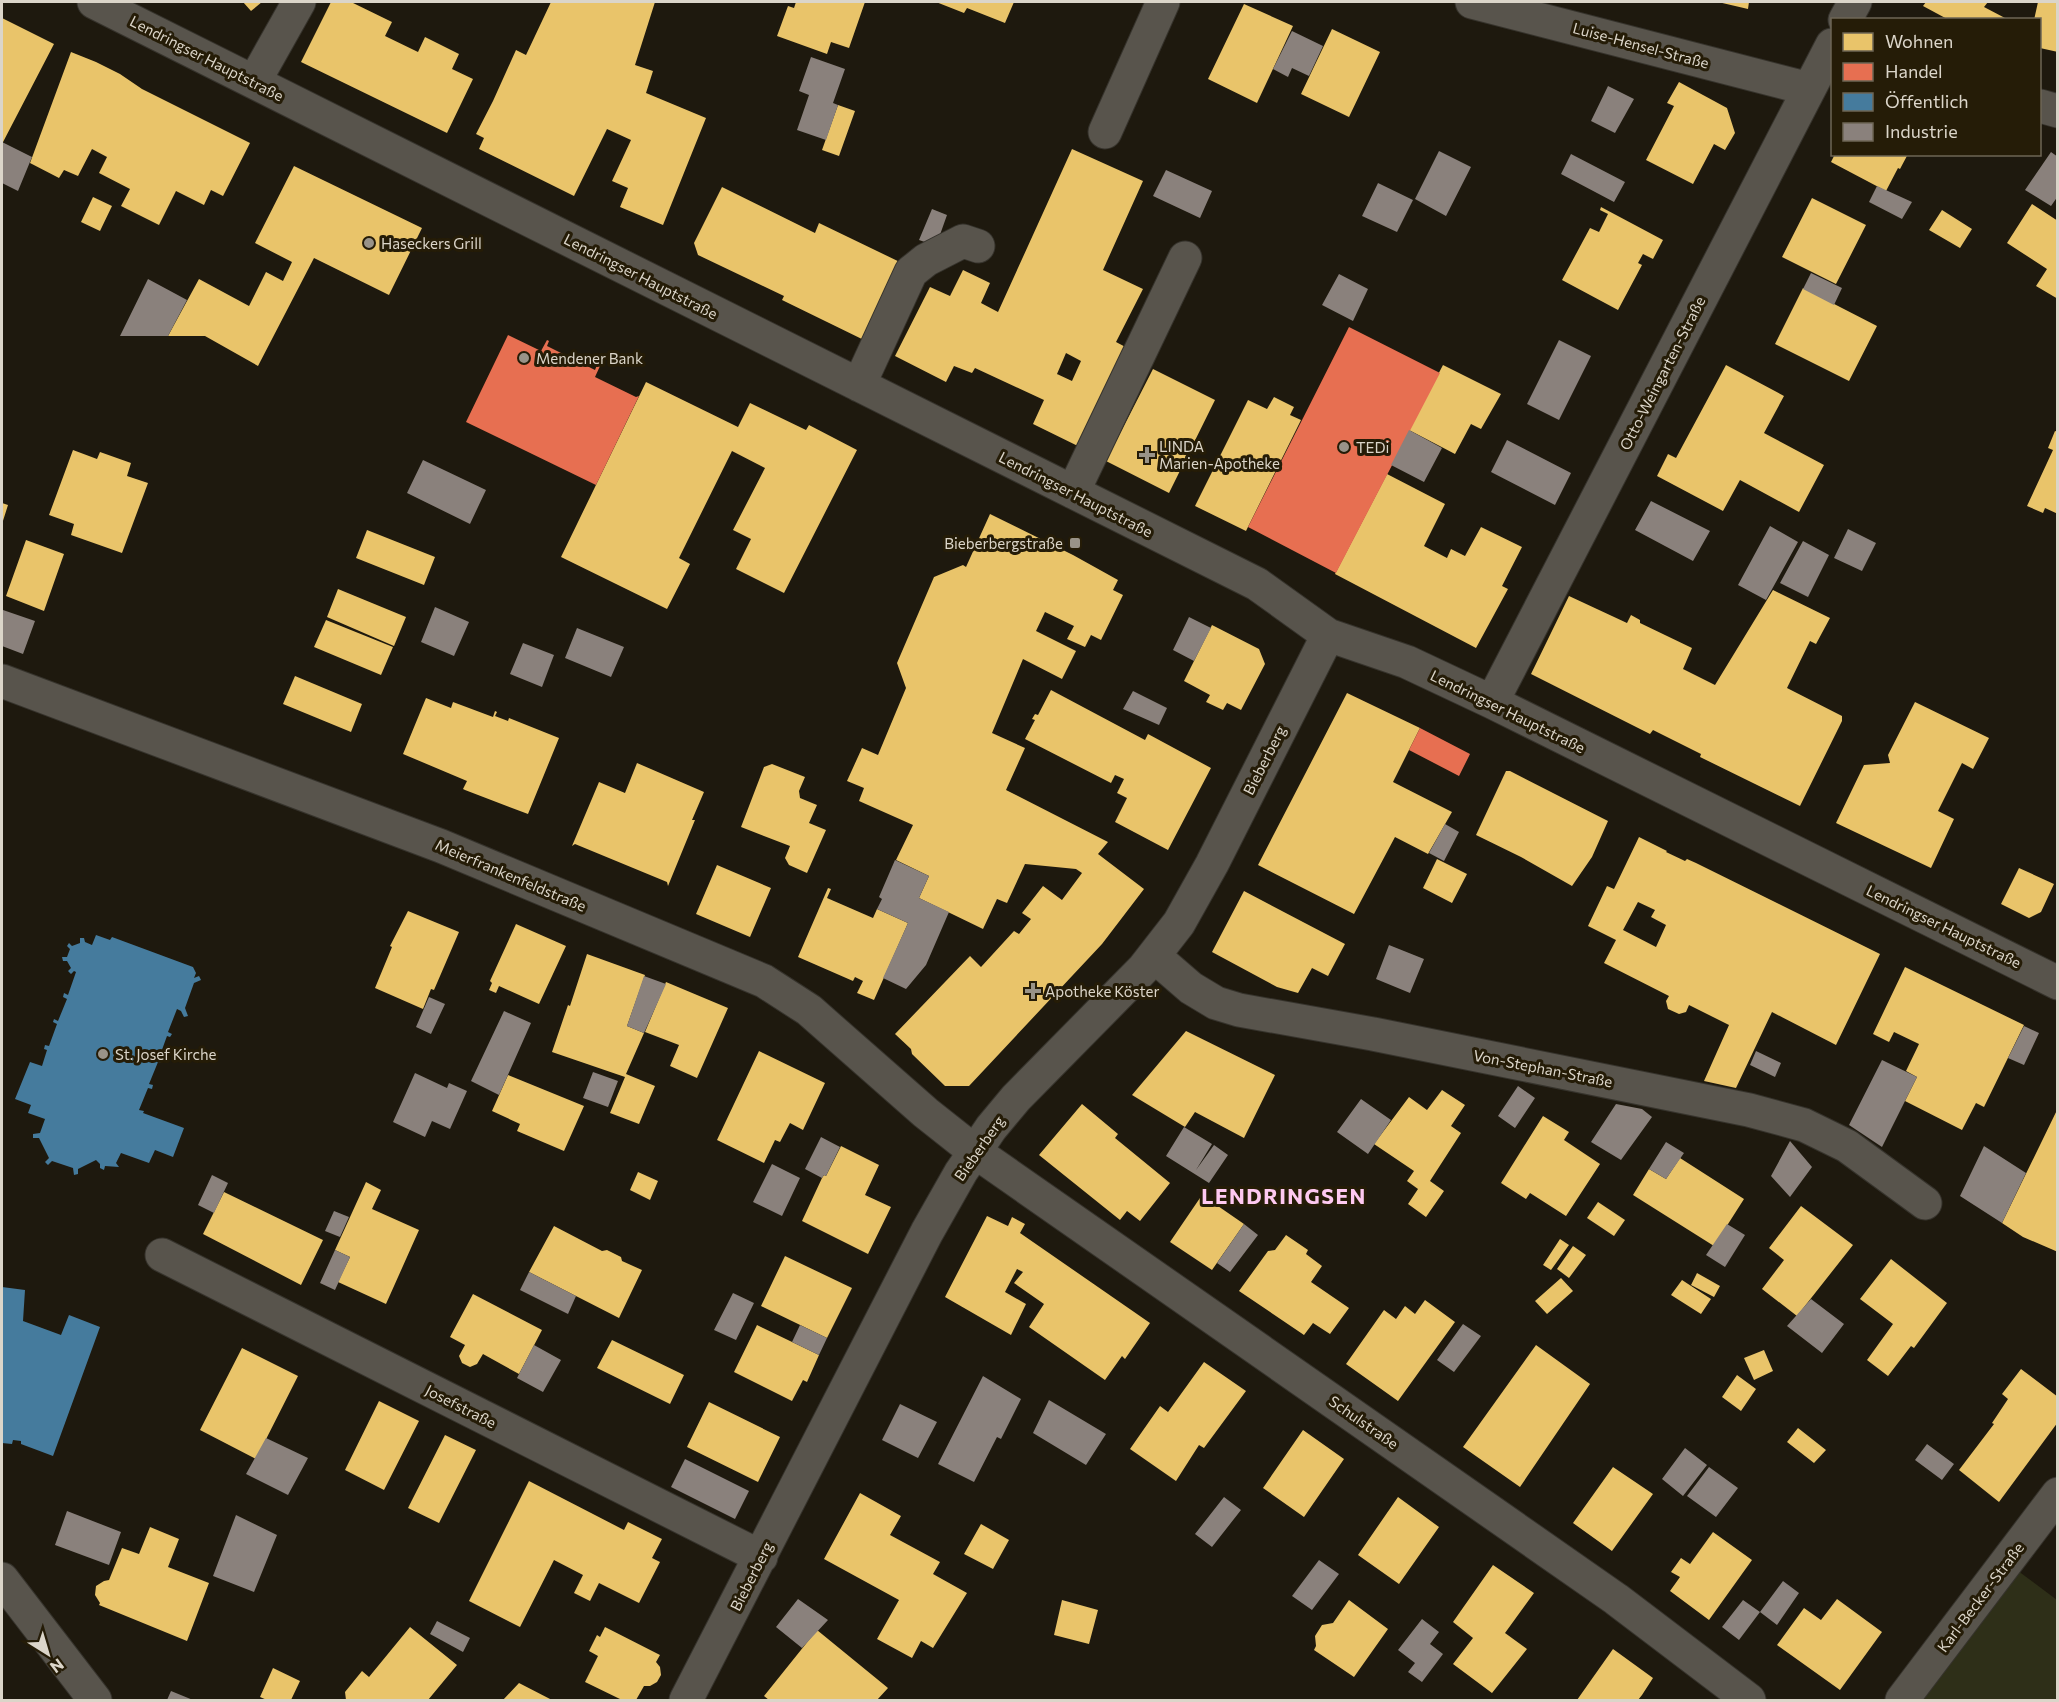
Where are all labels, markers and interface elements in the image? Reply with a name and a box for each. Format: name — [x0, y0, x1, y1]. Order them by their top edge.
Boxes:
street label: Lendringser Hauptstraße — [127, 11, 287, 105]
street label: Luise-Hensel-Straße — [1571, 18, 1711, 72]
legend — [1831, 18, 2041, 156]
text: Wohnen — [1885, 30, 1953, 52]
text: Handel — [1885, 60, 1943, 82]
text: Öffentlich — [1885, 90, 1969, 112]
text: Industrie — [1885, 120, 1958, 142]
street label: Lendringser Hauptstraße — [561, 229, 721, 323]
place label: Haseckers Grill — [381, 234, 482, 252]
marker: Haseckers Grill — [362, 236, 376, 250]
street label: Otto-Weingarten-Straße — [1615, 293, 1709, 453]
place label: Mendener Bank — [536, 349, 643, 367]
marker: Mendener Bank — [517, 351, 531, 365]
place label: LINDA Marien-Apotheke — [1159, 437, 1280, 472]
place label: TEDi — [1356, 438, 1389, 456]
marker: TEDi — [1337, 440, 1351, 454]
street label: Lendringser Hauptstraße — [996, 447, 1156, 541]
marker: LINDA Marien-Apotheke — [1140, 448, 1154, 462]
place label: Bieberbergstraße — [944, 534, 1063, 552]
marker: Bieberbergstraße — [1068, 536, 1082, 550]
street label: Lendringser Hauptstraße — [1428, 666, 1588, 756]
street label: Bieberberg — [1239, 722, 1289, 798]
street label: Meierfrankenfeldstraße — [433, 835, 589, 915]
street label: Lendringser Hauptstraße — [1864, 881, 2024, 971]
place label: Apotheke Köster — [1045, 982, 1159, 1000]
marker: Apotheke Köster — [1026, 984, 1040, 998]
place label: St. Josef Kirche — [115, 1045, 216, 1063]
street label: Von-Stephan-Straße — [1472, 1046, 1614, 1090]
marker: St. Josef Kirche — [96, 1047, 110, 1061]
street label: Bieberberg — [950, 1112, 1008, 1184]
district label: LENDRINGSEN — [1201, 1183, 1367, 1208]
street label: Josefstraße — [423, 1380, 500, 1432]
street label: Schulstraße — [1326, 1392, 1402, 1453]
street label: Bieberberg — [726, 1538, 776, 1614]
street label: Karl-Becker-Straße — [1933, 1539, 2027, 1655]
north arrow — [18, 1624, 78, 1684]
text: N — [47, 1655, 68, 1678]

